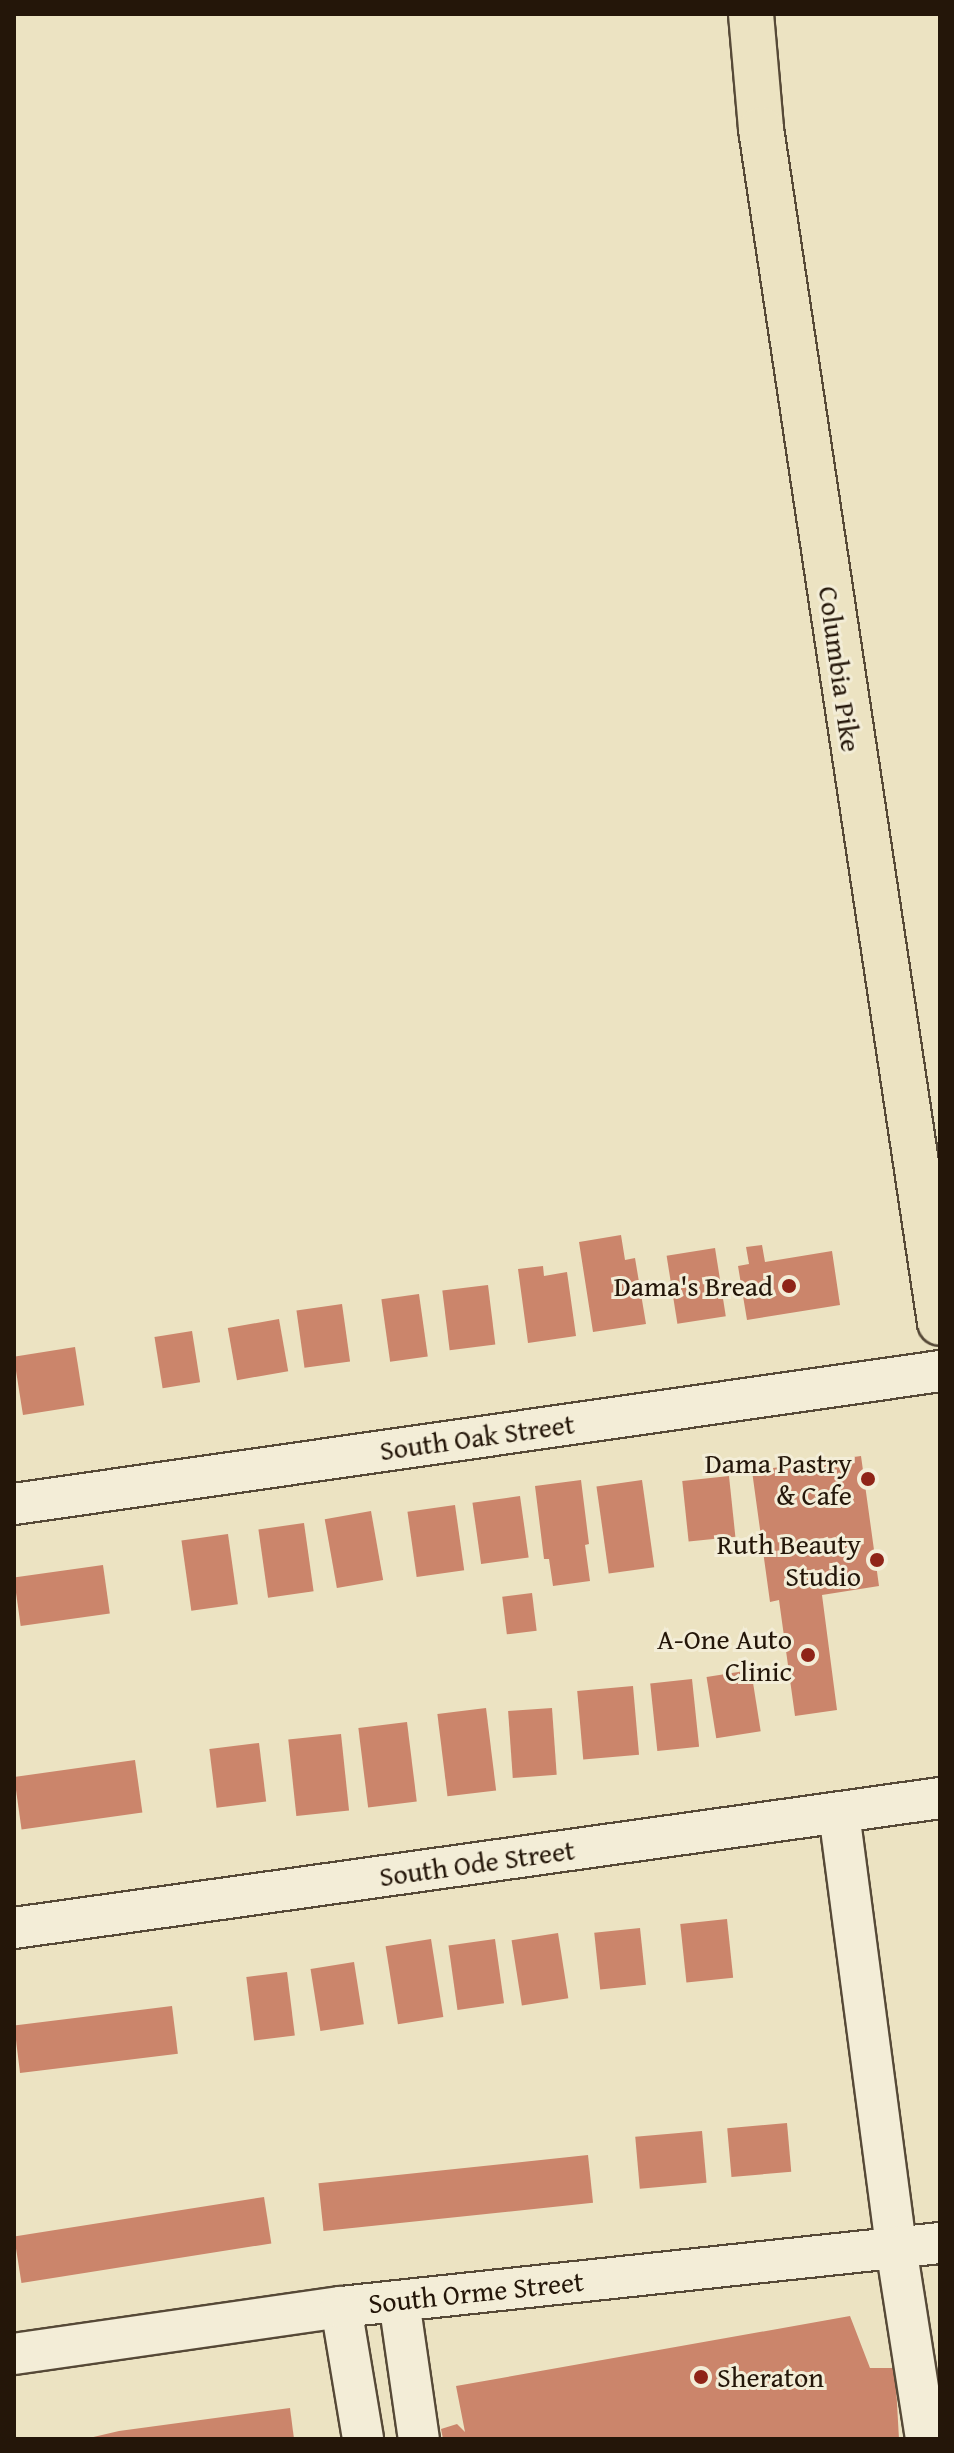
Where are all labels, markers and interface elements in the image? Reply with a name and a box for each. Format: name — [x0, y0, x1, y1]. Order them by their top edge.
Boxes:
street label: Columbia Pike — [812, 584, 868, 754]
place label: Dama's Bread — [614, 1269, 773, 1303]
marker: Dama's Bread — [780, 1277, 798, 1295]
street label: South Oak Street — [377, 1407, 577, 1467]
place label: Dama Pastry & Cafe — [705, 1446, 852, 1512]
marker: Dama Pastry & Cafe — [859, 1470, 877, 1488]
place label: Ruth Beauty Studio — [717, 1527, 861, 1593]
marker: Ruth Beauty Studio — [868, 1551, 886, 1569]
place label: A-One Auto Clinic — [657, 1622, 792, 1688]
marker: A-One Auto Clinic — [799, 1646, 817, 1664]
street label: South Ode Street — [377, 1833, 577, 1893]
street label: South Orme Street — [367, 2264, 585, 2320]
place label: Sheraton — [717, 2360, 824, 2394]
marker: Sheraton — [692, 2368, 710, 2386]

